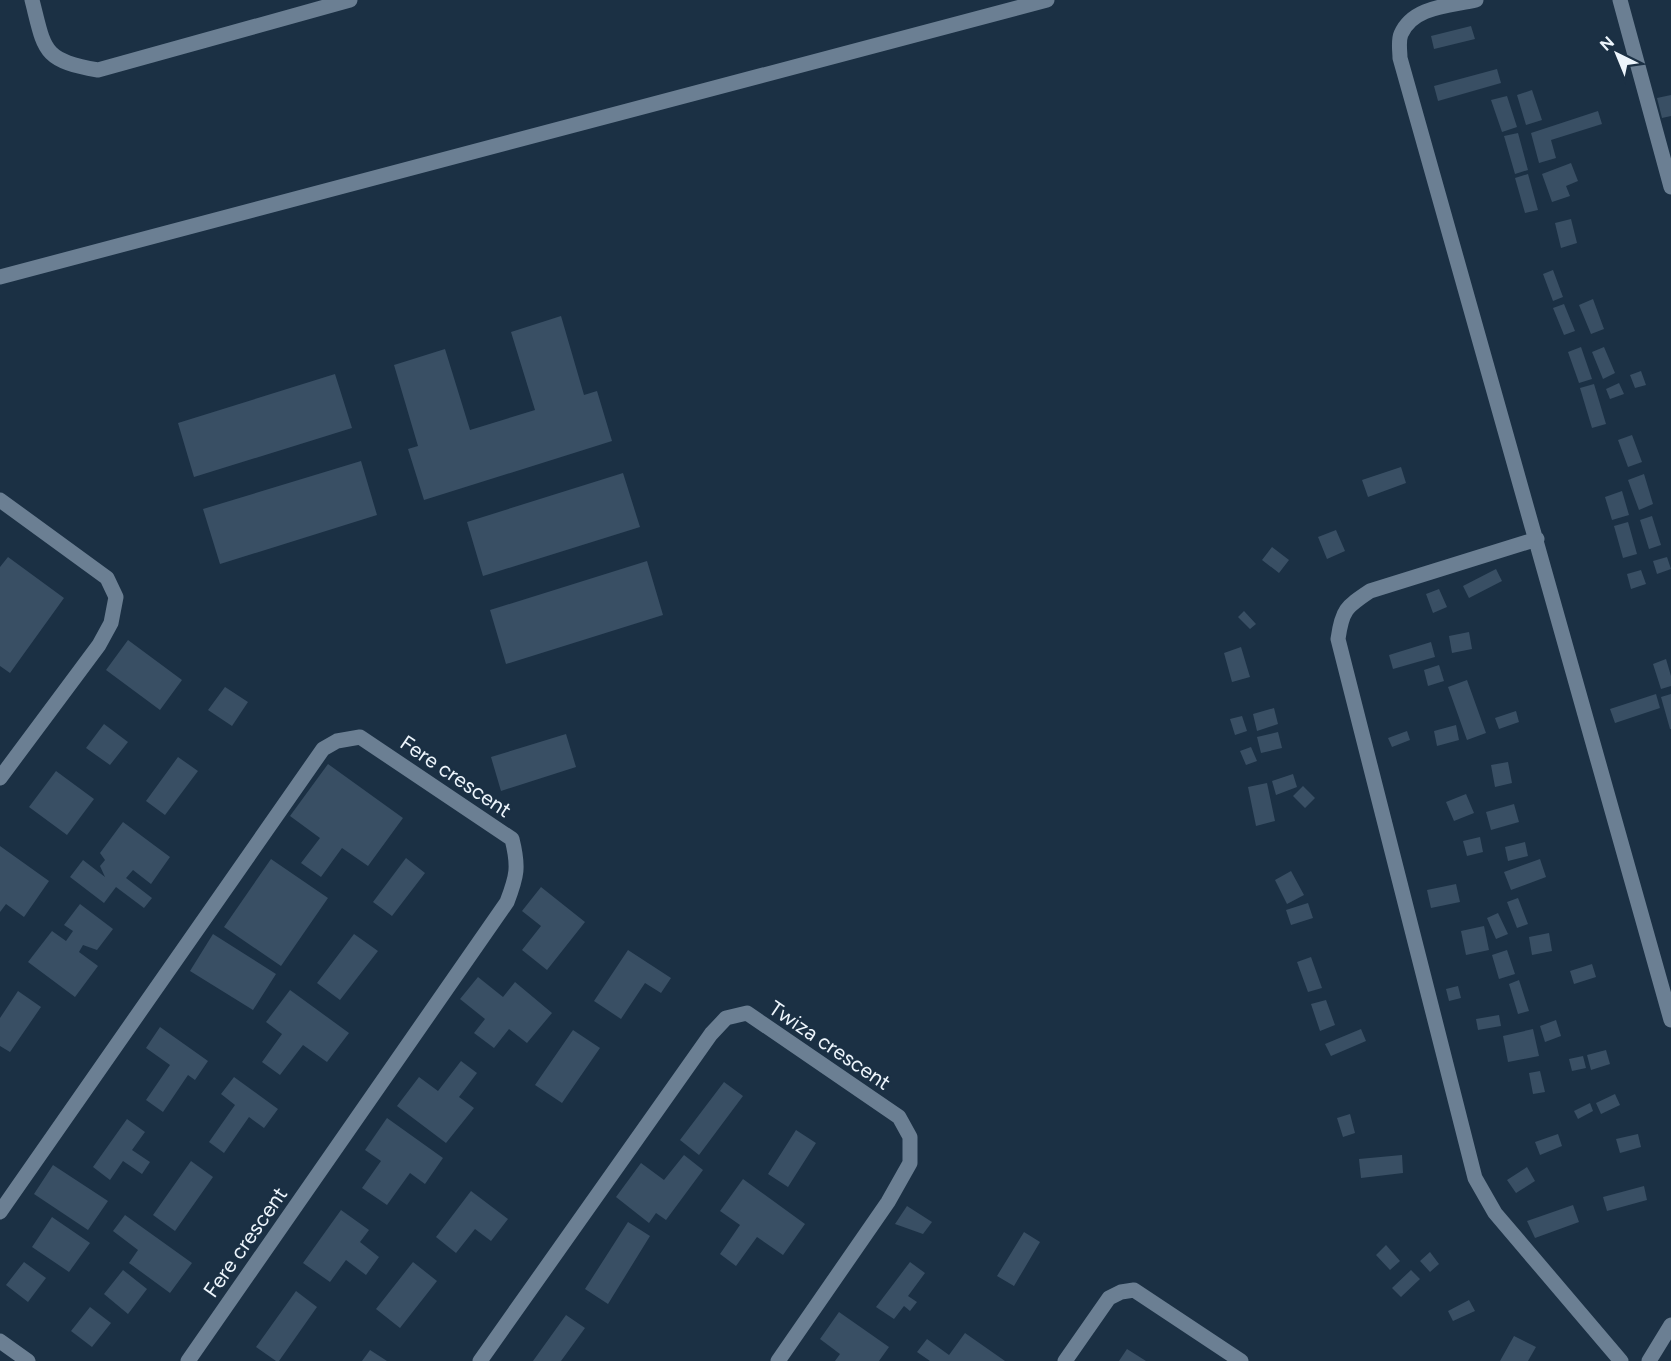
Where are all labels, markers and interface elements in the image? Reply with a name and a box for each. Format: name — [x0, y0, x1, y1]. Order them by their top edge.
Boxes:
north arrow — [1587, 24, 1647, 84]
text: N — [1596, 32, 1618, 55]
street label: Fere crescent — [396, 730, 516, 822]
street label: Twiza crescent — [765, 995, 896, 1095]
street label: Fere crescent — [198, 1182, 292, 1302]

